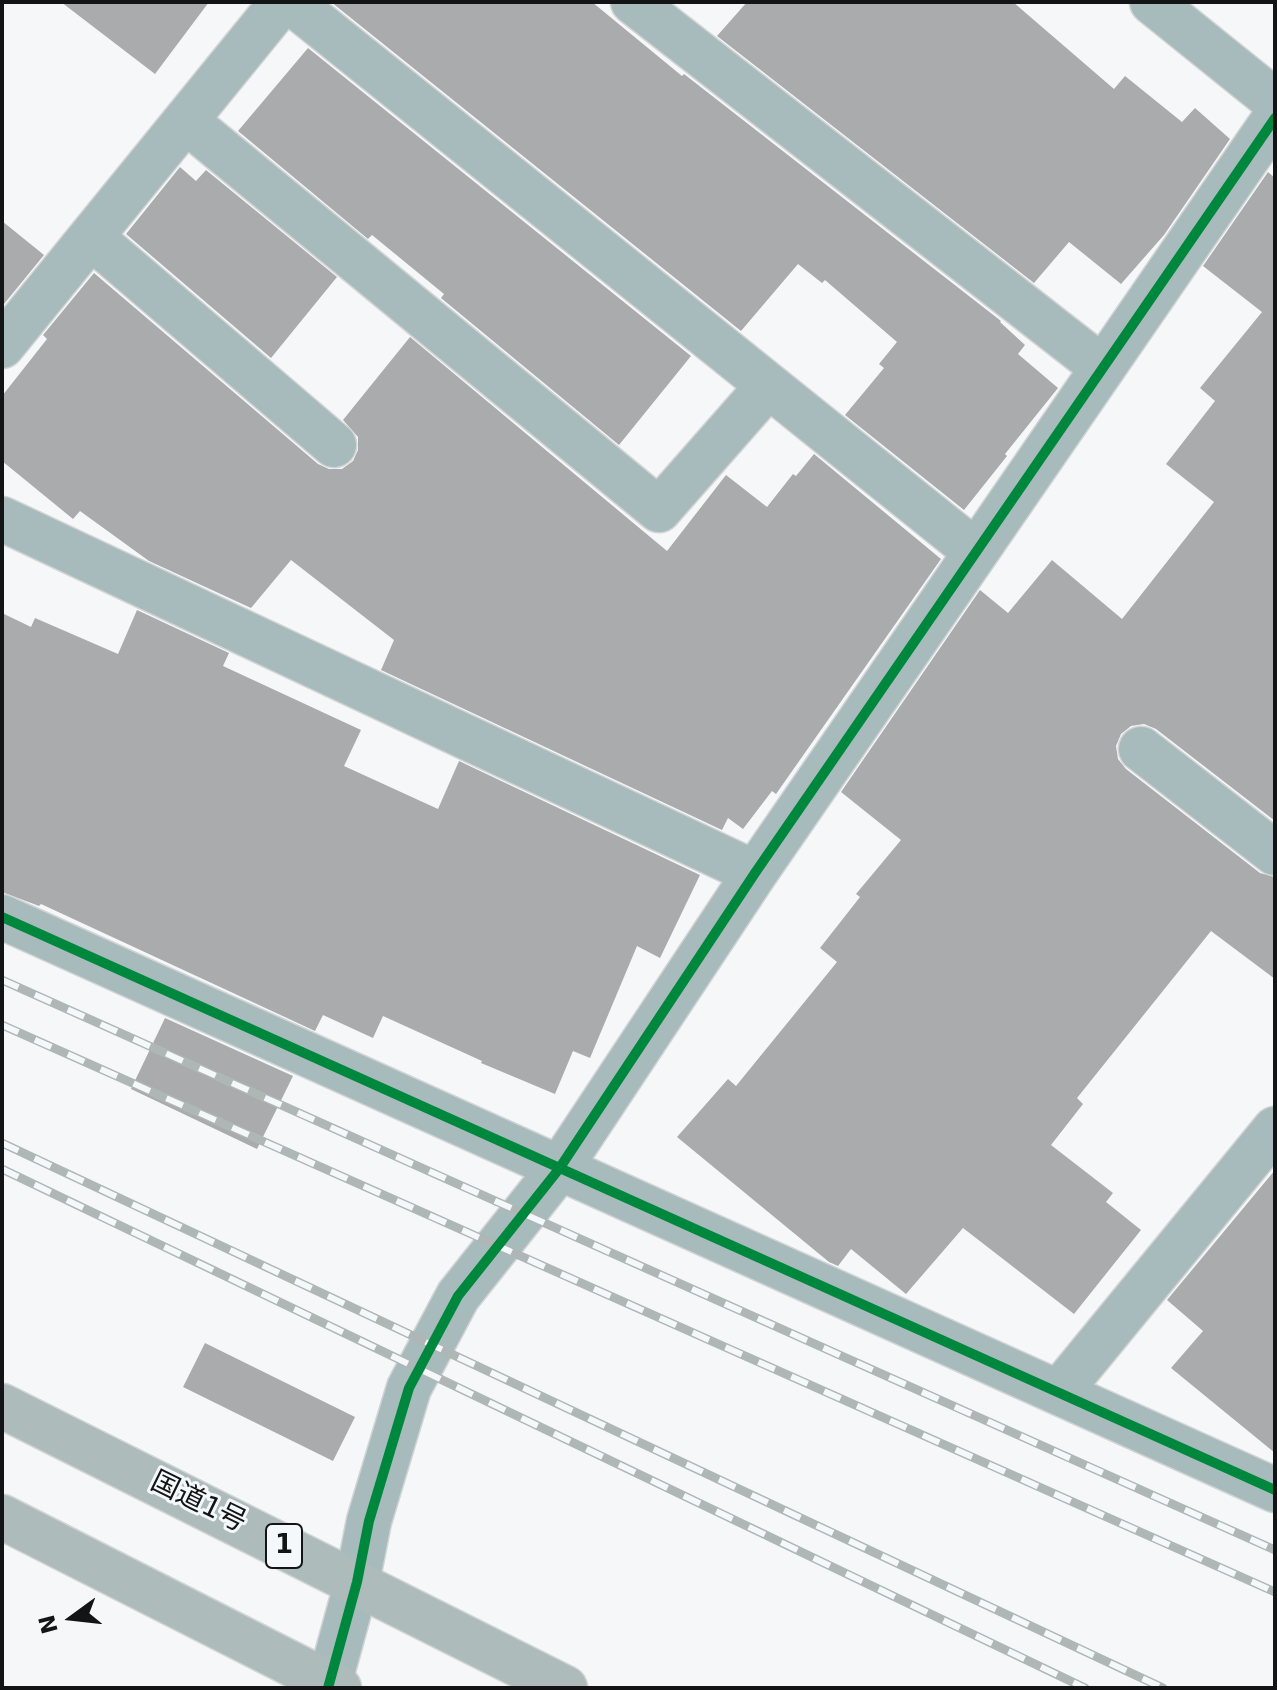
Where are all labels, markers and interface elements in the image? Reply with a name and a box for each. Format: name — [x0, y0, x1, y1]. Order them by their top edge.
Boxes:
street label: 国道1号 — [145, 1466, 251, 1540]
road number: 1 — [266, 1524, 302, 1568]
north arrow — [32, 1578, 112, 1658]
text: N — [34, 1612, 63, 1636]

